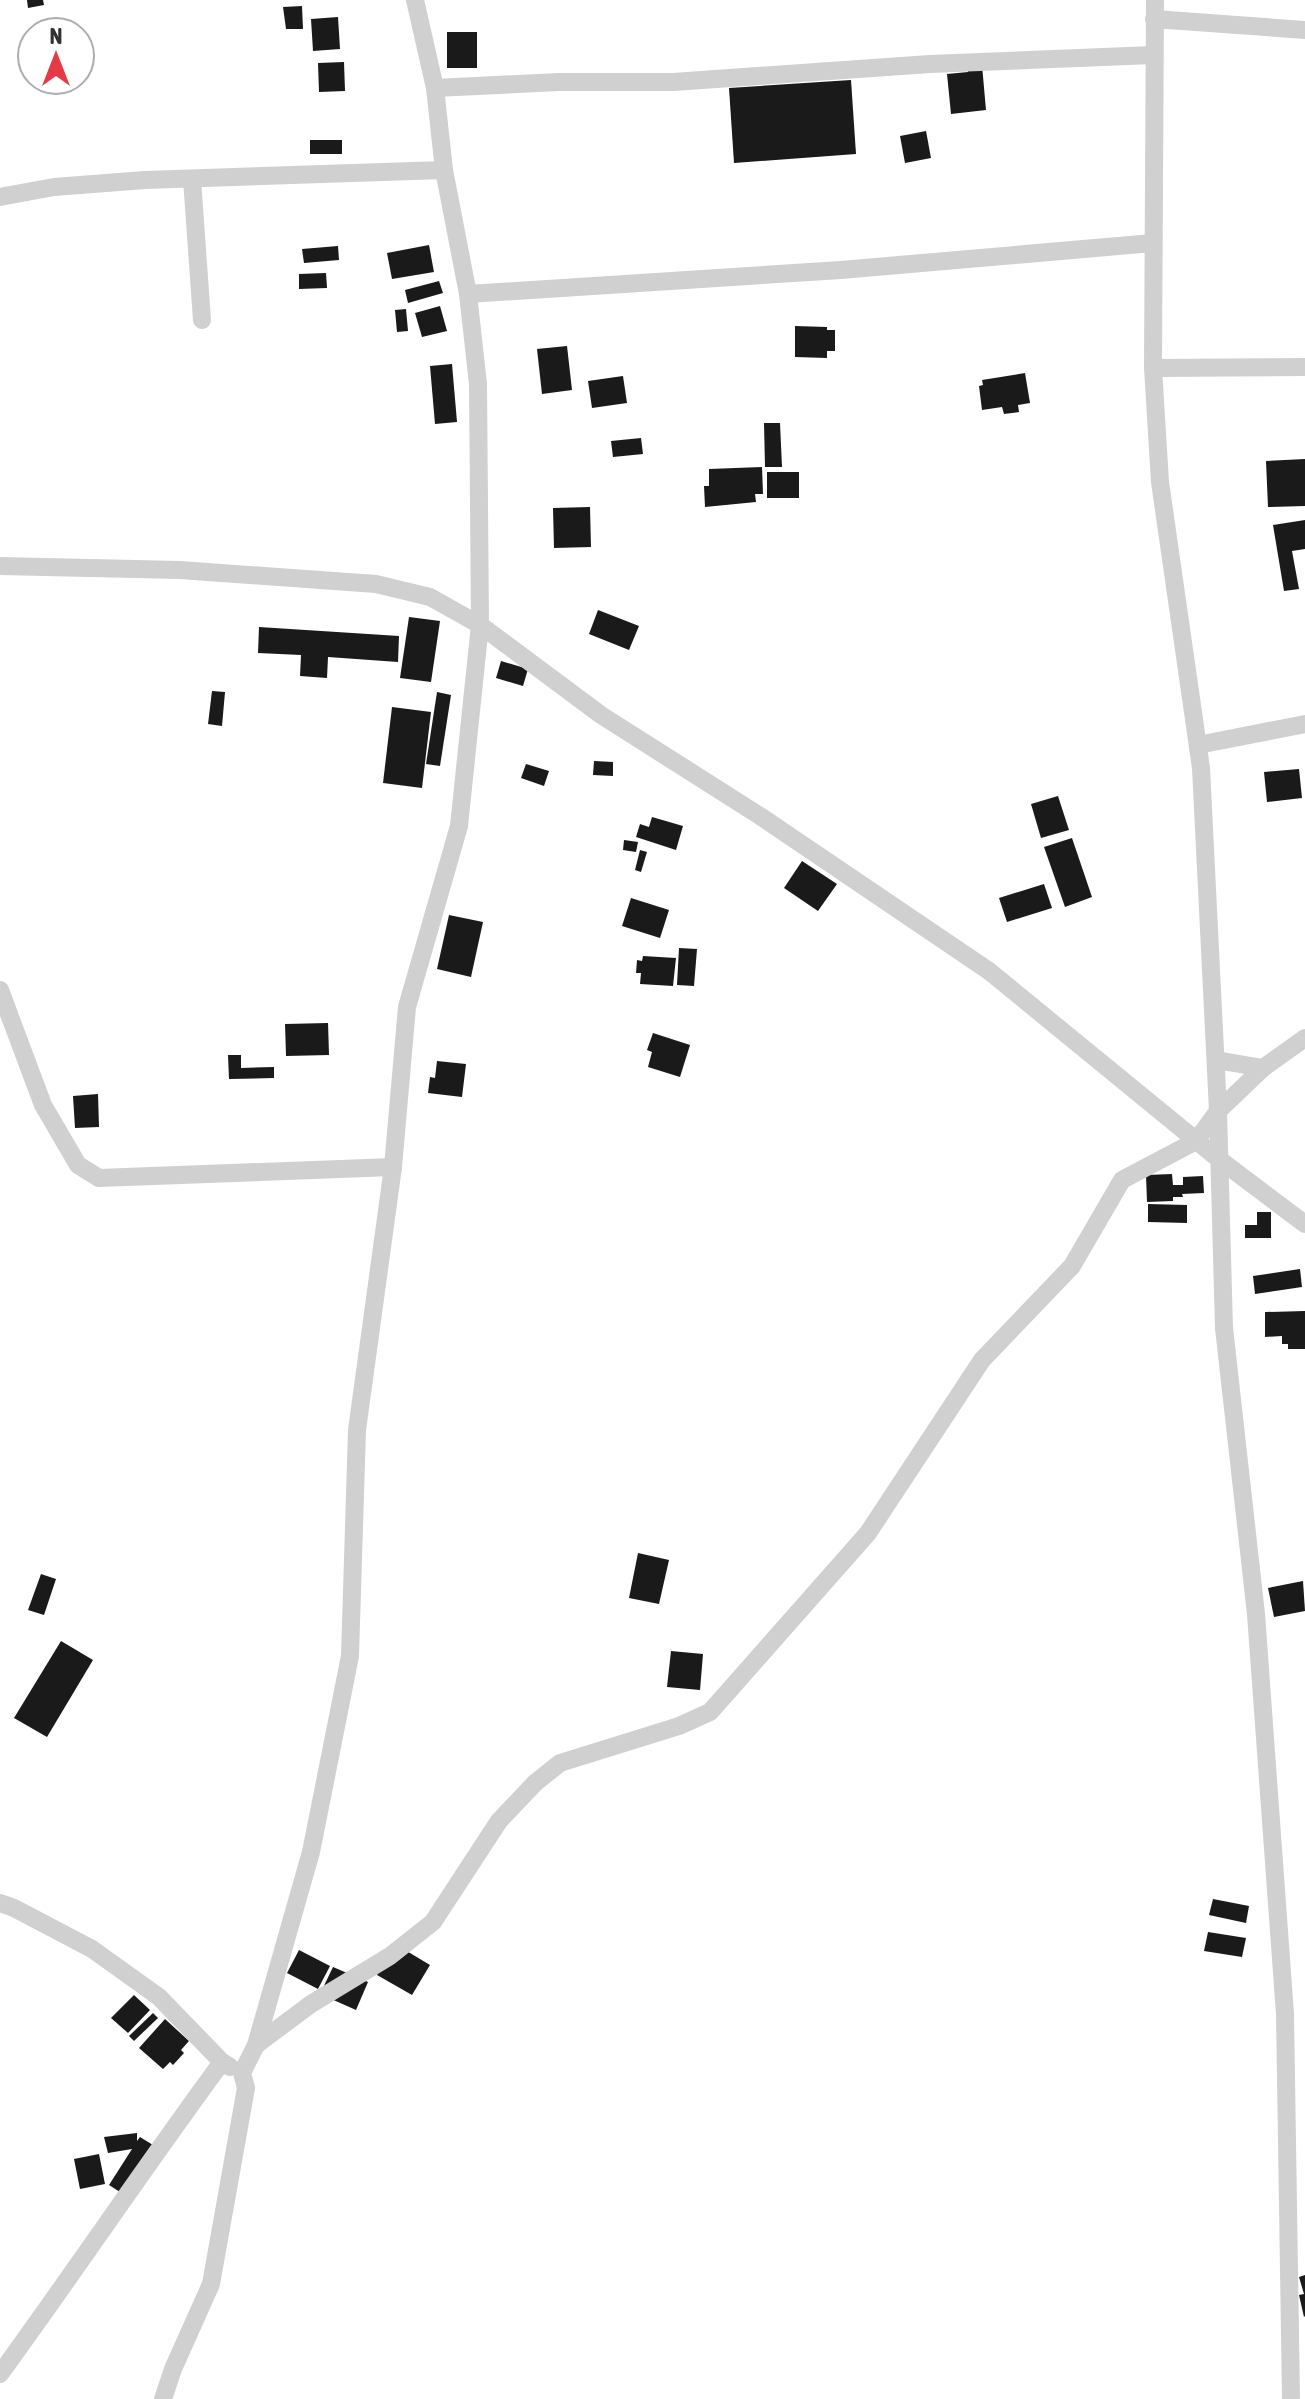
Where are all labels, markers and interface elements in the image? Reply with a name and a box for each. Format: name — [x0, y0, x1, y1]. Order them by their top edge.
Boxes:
north arrow — [16, 16, 96, 96]
text: N — [50, 23, 62, 49]

